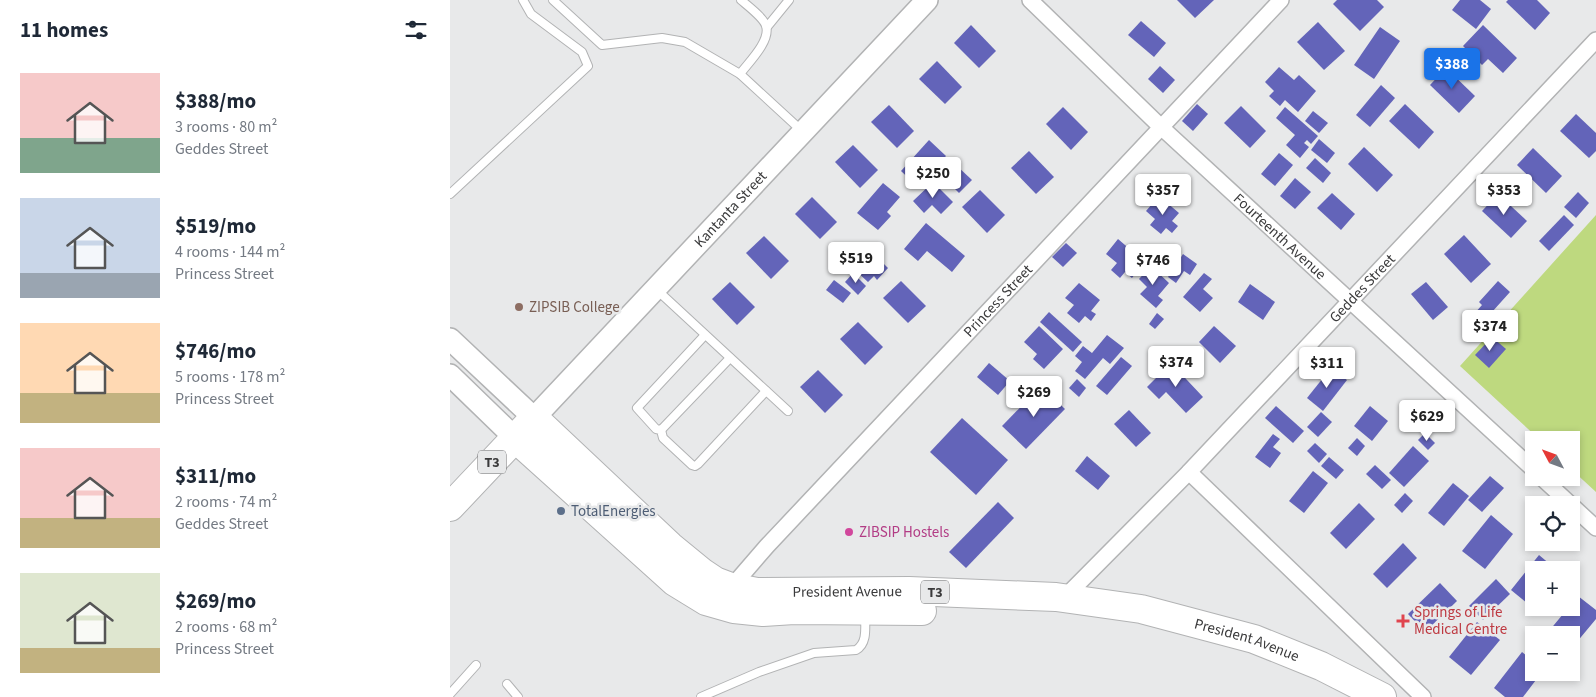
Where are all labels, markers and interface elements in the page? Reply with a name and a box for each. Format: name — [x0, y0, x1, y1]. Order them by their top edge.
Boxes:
text: 11 homes — [20, 15, 108, 45]
icon: filters — [402, 16, 430, 44]
pin: $388 — [1422, 48, 1482, 90]
text: $388 — [1435, 53, 1469, 75]
text: $388/mo — [175, 86, 256, 116]
icon: home — [60, 93, 120, 153]
text: 3 rooms · 80 m² — [175, 116, 277, 138]
text: Geddes Street — [175, 138, 269, 160]
pin: $250 — [903, 156, 963, 199]
text: $250 — [916, 162, 950, 184]
street label: Kantanta Street — [690, 167, 772, 252]
pin: $357 — [1133, 174, 1193, 216]
pin: $353 — [1474, 174, 1534, 216]
text: $357 — [1146, 179, 1180, 201]
text: $353 — [1487, 179, 1521, 201]
street label: Fourteenth Avenue — [1229, 189, 1331, 285]
text: $519/mo — [175, 211, 256, 241]
icon: home — [60, 218, 120, 278]
text: 4 rooms · 144 m² — [175, 241, 285, 263]
pin: $519 — [826, 242, 886, 284]
pin: $746 — [1123, 244, 1183, 286]
text: $519 — [839, 247, 873, 269]
text: $746 — [1136, 249, 1170, 271]
street label: Geddes Street — [1325, 249, 1400, 328]
street label: Princess Street — [959, 260, 1038, 342]
text: Princess Street — [175, 263, 274, 285]
place label: ZIPSIB College — [529, 297, 620, 318]
marker: ZIPSIB College — [513, 301, 525, 313]
pin: $374 — [1460, 310, 1520, 352]
text: $374 — [1473, 315, 1507, 337]
text: $746/mo — [175, 336, 256, 366]
icon: home — [60, 343, 120, 403]
pin: $374 — [1146, 346, 1206, 388]
pin: $311 — [1297, 346, 1357, 389]
text: $374 — [1159, 351, 1193, 373]
text: $311 — [1310, 352, 1344, 374]
text: 5 rooms · 178 m² — [175, 366, 285, 388]
pin: $269 — [1004, 376, 1064, 418]
text: $269 — [1017, 381, 1051, 403]
text: Princess Street — [175, 388, 274, 410]
pin: $629 — [1397, 400, 1457, 442]
text: $629 — [1410, 405, 1444, 427]
north arrow — [1525, 431, 1580, 486]
map controls — [1525, 431, 1580, 681]
road number: T3 — [478, 451, 506, 474]
text: $311/mo — [175, 461, 256, 491]
icon: home — [60, 468, 120, 528]
text: 2 rooms · 74 m² — [175, 491, 277, 513]
button: locate — [1525, 496, 1580, 551]
place label: TotalEnergies — [571, 501, 656, 522]
marker: TotalEnergies — [555, 505, 567, 517]
text: Geddes Street — [175, 513, 269, 535]
place label: ZIBSIP Hostels — [859, 522, 949, 543]
marker: ZIBSIP Hostels — [843, 526, 855, 538]
button: + — [1525, 561, 1580, 616]
road number: T3 — [921, 580, 949, 604]
street label: President Avenue — [792, 581, 902, 603]
text: $269/mo — [175, 586, 256, 616]
icon: home — [60, 593, 120, 653]
place label: Springs of Life Medical Centre — [1414, 602, 1507, 640]
street label: President Avenue — [1192, 614, 1302, 667]
marker: Springs of Life Medical Centre — [1396, 614, 1410, 628]
text: 2 rooms · 68 m² — [175, 616, 277, 638]
button: − — [1525, 626, 1580, 681]
text: Princess Street — [175, 638, 274, 660]

